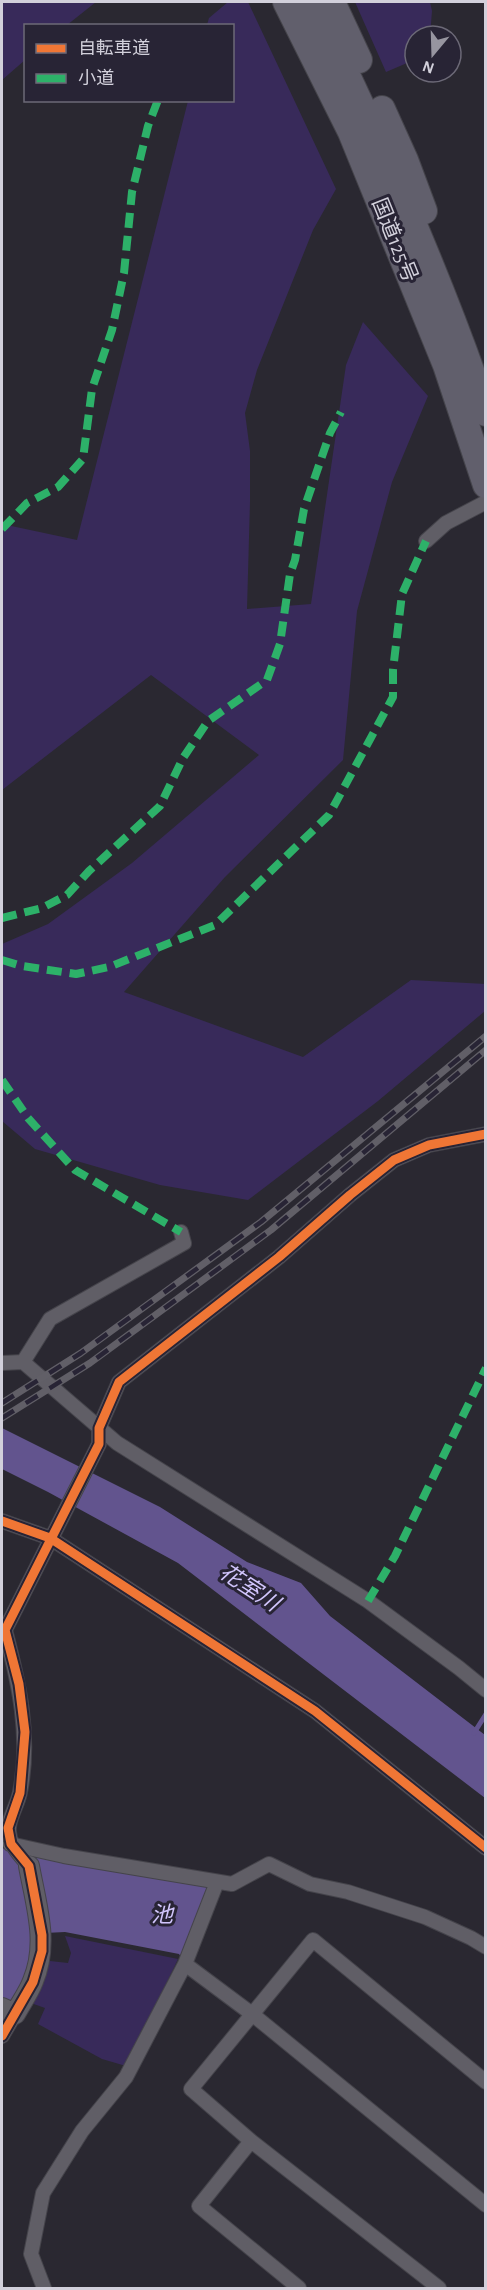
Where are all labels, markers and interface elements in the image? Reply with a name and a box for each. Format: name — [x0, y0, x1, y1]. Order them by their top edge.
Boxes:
legend — [24, 24, 234, 102]
north arrow — [403, 24, 463, 84]
text: 自転車道 — [78, 38, 150, 58]
text: N — [421, 58, 436, 77]
text: 小道 — [78, 68, 114, 88]
street label: 国道125号 — [368, 195, 422, 285]
water label: 花室川 — [216, 1560, 285, 1616]
water label: 池 — [151, 1903, 175, 1926]

